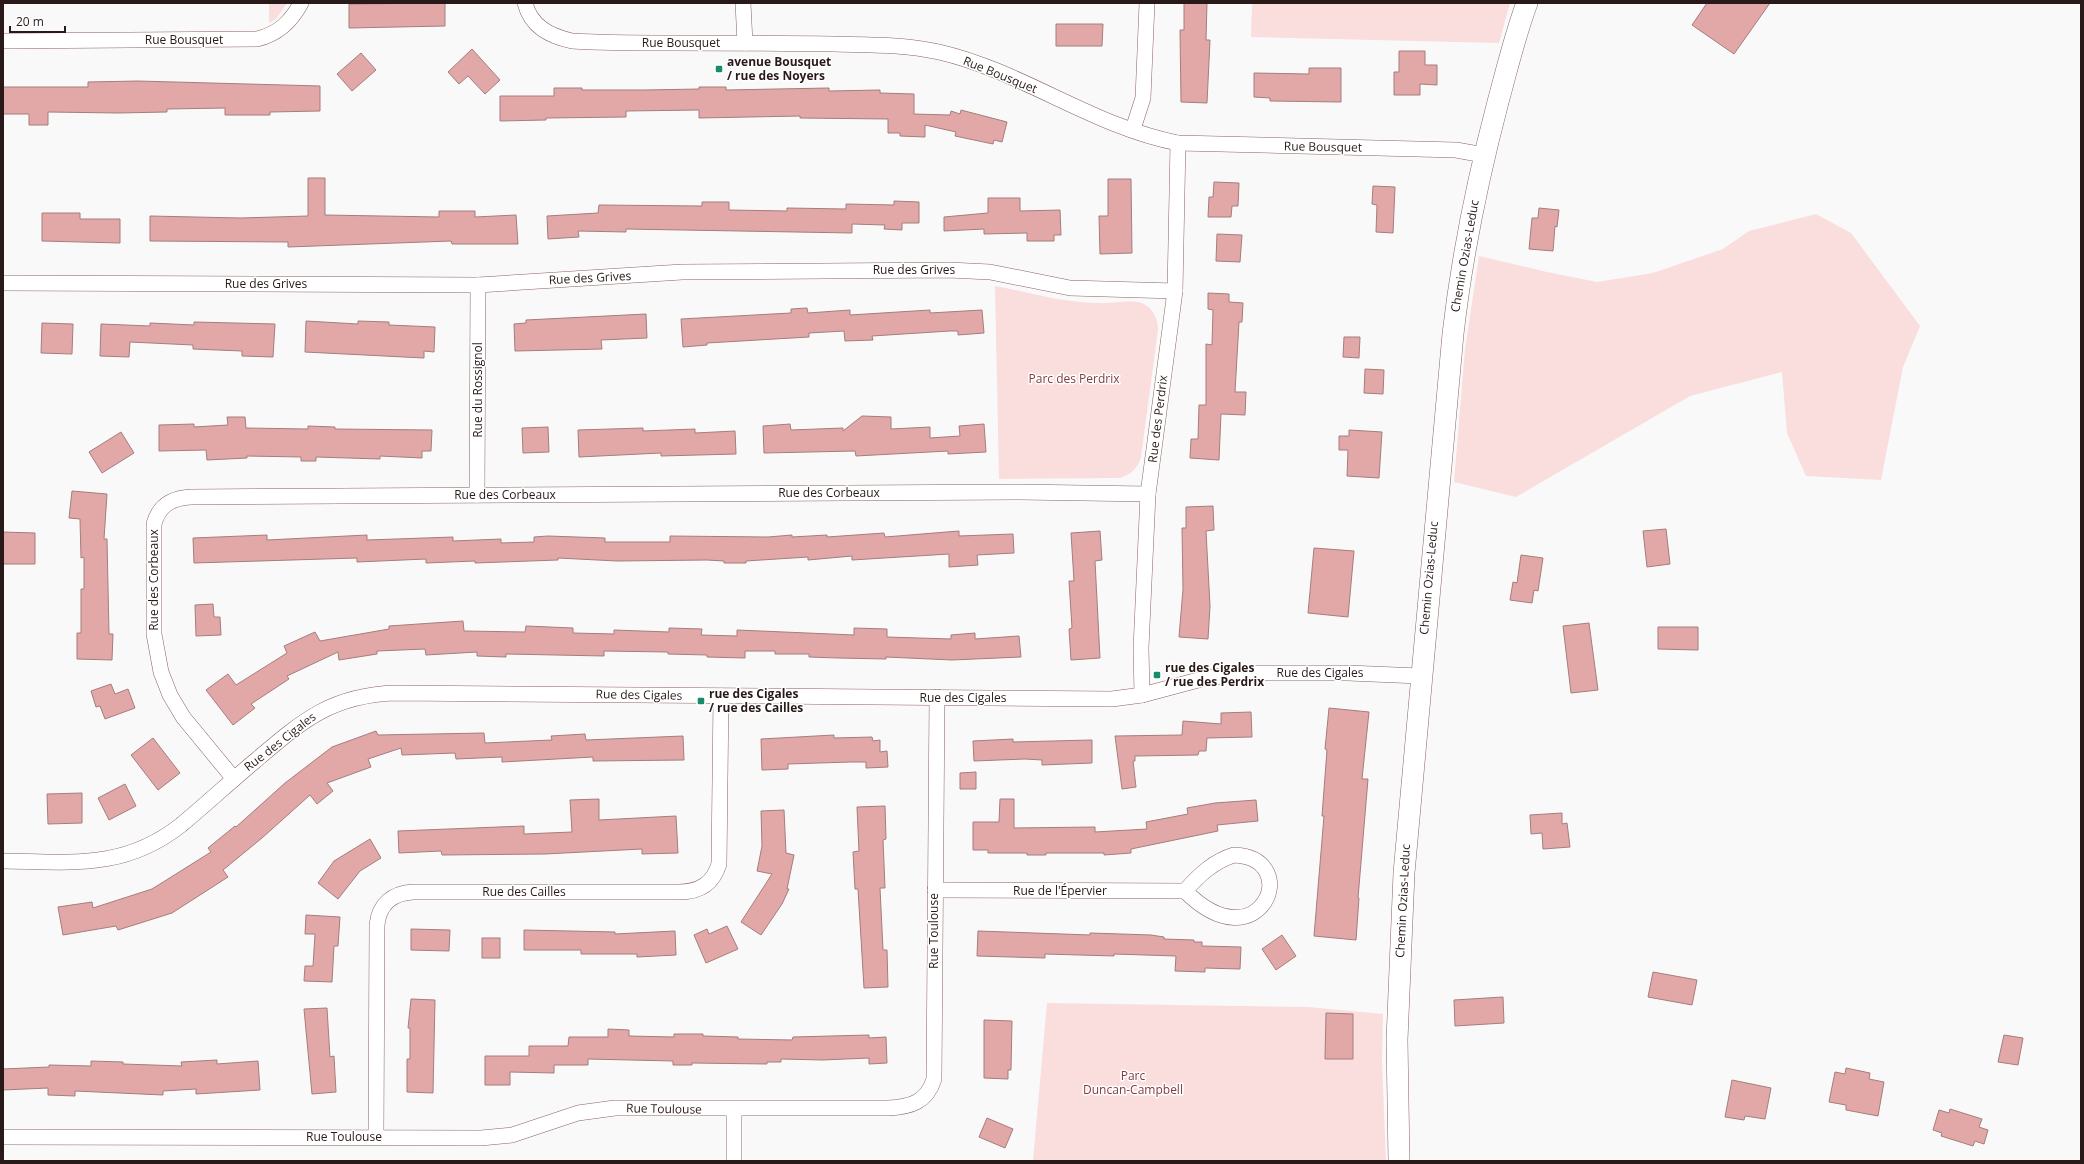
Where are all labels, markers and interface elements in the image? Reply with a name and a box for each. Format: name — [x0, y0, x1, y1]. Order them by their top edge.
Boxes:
scale bar — [10, 8, 65, 34]
text: 20 m — [16, 13, 44, 30]
street label: Rue Bousquet — [145, 31, 223, 48]
street label: Rue Bousquet — [642, 34, 720, 51]
street label: Rue Bousquet — [961, 52, 1040, 97]
place label: avenue Bousquet / rue des Noyers — [727, 53, 831, 84]
marker: avenue Bousquet / rue des Noyers — [714, 64, 724, 74]
street label: Rue Bousquet — [1284, 137, 1362, 156]
street label: Chemin Ozias-Leduc — [1446, 198, 1483, 314]
street label: Rue des Grives — [873, 261, 956, 278]
street label: Rue des Grives — [548, 267, 632, 288]
street label: Rue des Grives — [225, 275, 308, 292]
street label: Rue du Rossignol — [469, 342, 486, 438]
park label: Parc des Perdrix — [1029, 370, 1120, 387]
street label: Rue des Perdrix — [1144, 374, 1171, 464]
street label: Rue des Corbeaux — [778, 484, 881, 501]
street label: Rue des Corbeaux — [454, 486, 557, 503]
street label: Chemin Ozias-Leduc — [1415, 520, 1442, 635]
street label: Rue des Corbeaux — [145, 528, 162, 631]
place label: rue des Cigales / rue des Perdrix — [1165, 659, 1264, 690]
street label: Rue des Cigales — [1277, 664, 1364, 681]
marker: rue des Cigales / rue des Perdrix — [1152, 670, 1162, 680]
street label: Rue des Cigales — [595, 685, 683, 704]
place label: rue des Cigales / rue des Cailles — [709, 685, 803, 716]
street label: Rue des Cigales — [920, 689, 1007, 706]
marker: rue des Cigales / rue des Cailles — [696, 696, 706, 706]
street label: Rue des Cigales — [240, 708, 319, 775]
street label: Chemin Ozias-Leduc — [1391, 843, 1414, 958]
street label: Rue de l'Épervier — [1013, 882, 1107, 899]
street label: Rue des Cailles — [482, 883, 566, 900]
street label: Rue Toulouse — [925, 893, 942, 969]
park label: Parc Duncan-Campbell — [1083, 1067, 1183, 1098]
street label: Rue Toulouse — [626, 1099, 702, 1118]
street label: Rue Toulouse — [306, 1128, 382, 1145]

